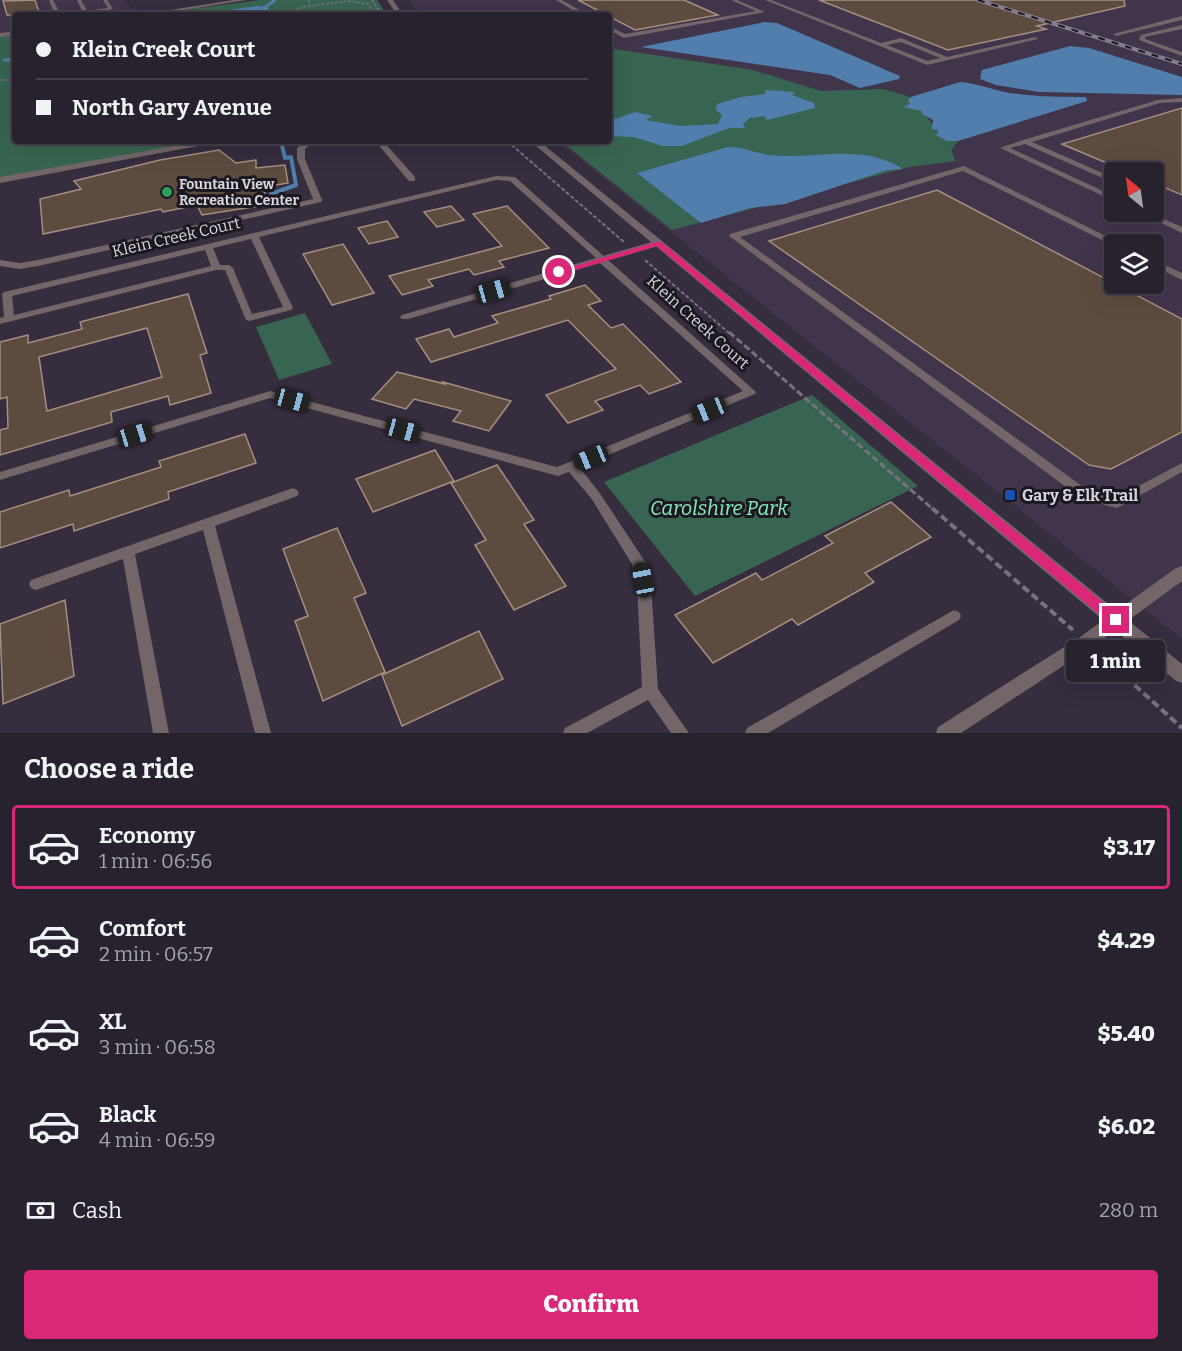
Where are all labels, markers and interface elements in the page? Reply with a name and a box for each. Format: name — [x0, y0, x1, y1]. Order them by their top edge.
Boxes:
text: Klein Creek Court — [72, 36, 256, 63]
text: North Gary Avenue — [72, 94, 272, 121]
north arrow — [1104, 162, 1164, 222]
map controls — [1104, 162, 1164, 294]
place label: Fountain View Recreation Center — [179, 176, 300, 209]
marker: Fountain View Recreation Center — [160, 185, 174, 199]
street label: Klein Creek Court — [110, 213, 242, 261]
button: layers — [1104, 234, 1164, 294]
route start — [545, 258, 572, 285]
street label: Klein Creek Court — [643, 271, 753, 373]
car — [473, 277, 513, 305]
car — [272, 387, 312, 413]
car — [689, 395, 729, 425]
car — [383, 417, 423, 443]
car — [115, 421, 155, 449]
car — [571, 443, 611, 473]
place label: Gary & Elk Trail — [1022, 486, 1138, 505]
marker: Gary & Elk Trail — [1003, 488, 1017, 502]
park label: Carolshire Park — [650, 496, 788, 520]
car — [631, 561, 655, 599]
route end — [1102, 606, 1129, 633]
callout: 1 min — [1066, 641, 1166, 683]
text: 1 min — [1090, 649, 1141, 673]
text: Choose a ride — [24, 753, 194, 785]
icon: car — [27, 820, 81, 874]
text: Economy — [99, 822, 195, 849]
text: $3.17 — [1103, 834, 1155, 861]
text: 1 min · 06:56 — [99, 849, 212, 873]
icon: car — [27, 913, 81, 967]
text: Comfort — [99, 915, 186, 942]
text: $4.29 — [1097, 927, 1155, 954]
text: 2 min · 06:57 — [99, 942, 213, 966]
icon: car — [27, 1006, 81, 1060]
text: XL — [99, 1008, 126, 1035]
text: $5.40 — [1097, 1020, 1155, 1047]
text: 3 min · 06:58 — [99, 1035, 216, 1059]
icon: car — [27, 1099, 81, 1153]
text: Black — [99, 1101, 156, 1128]
text: $6.02 — [1098, 1113, 1155, 1140]
text: 4 min · 06:59 — [99, 1128, 216, 1152]
icon: cash — [24, 1194, 57, 1227]
text: Cash — [72, 1197, 122, 1224]
text: 280 m — [1099, 1198, 1158, 1222]
button: Confirm — [24, 1270, 1158, 1339]

